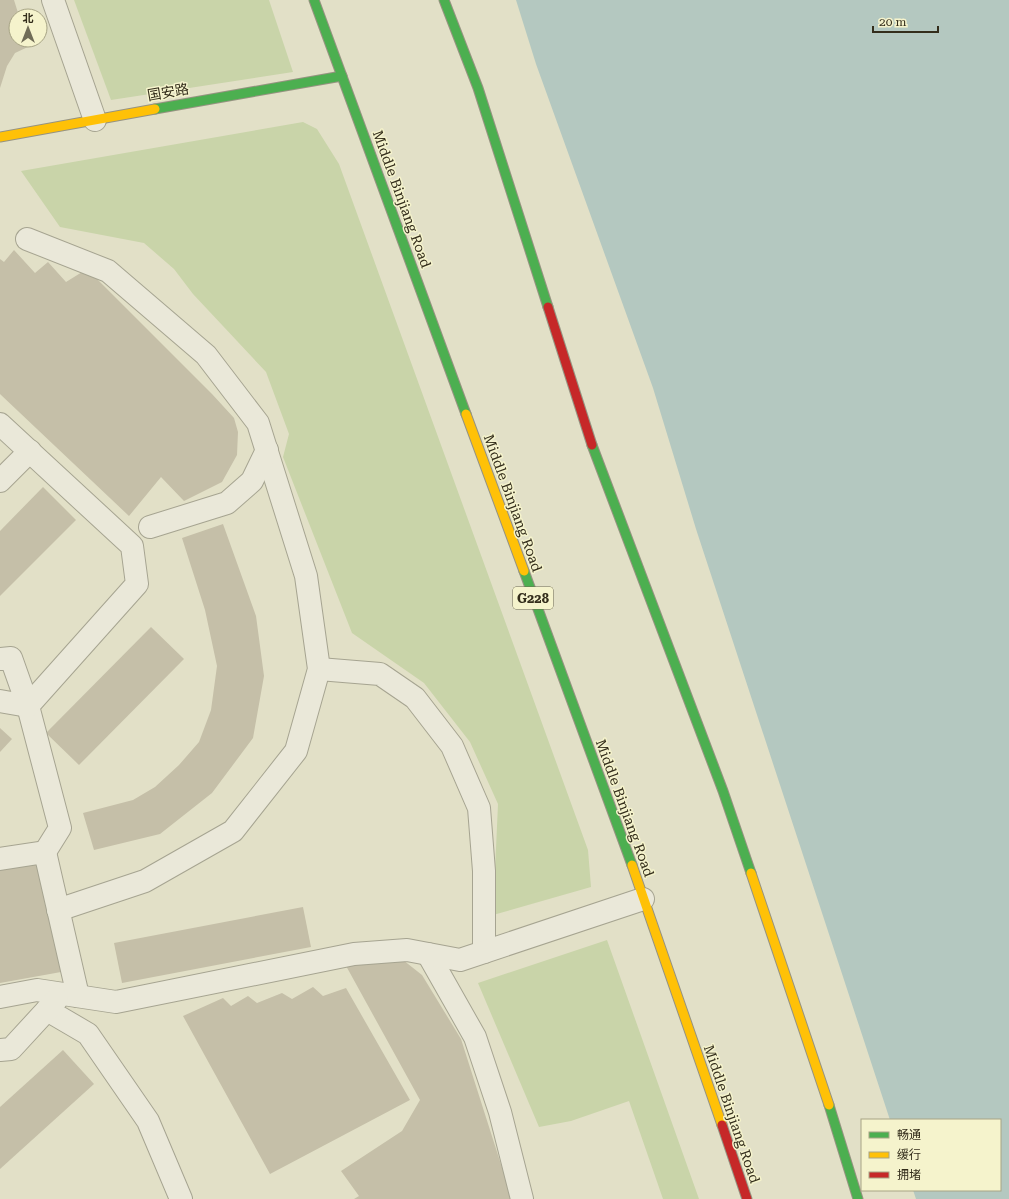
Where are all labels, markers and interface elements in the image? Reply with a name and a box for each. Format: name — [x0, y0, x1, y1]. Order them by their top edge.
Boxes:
north arrow — [8, 8, 48, 48]
scale bar — [873, 8, 938, 34]
text: 北 — [23, 12, 34, 25]
text: 20 m — [879, 15, 906, 29]
street label: 国安路 — [146, 80, 190, 104]
street label: Middle Binjiang Road — [370, 128, 434, 270]
street label: Middle Binjiang Road — [481, 432, 545, 574]
road number: G228 — [513, 587, 553, 609]
street label: Middle Binjiang Road — [593, 737, 657, 879]
street label: Middle Binjiang Road — [701, 1043, 763, 1185]
legend — [861, 1119, 1001, 1191]
text: 畅通 — [897, 1128, 921, 1142]
text: 缓行 — [897, 1148, 921, 1162]
text: 拥堵 — [897, 1168, 921, 1182]

